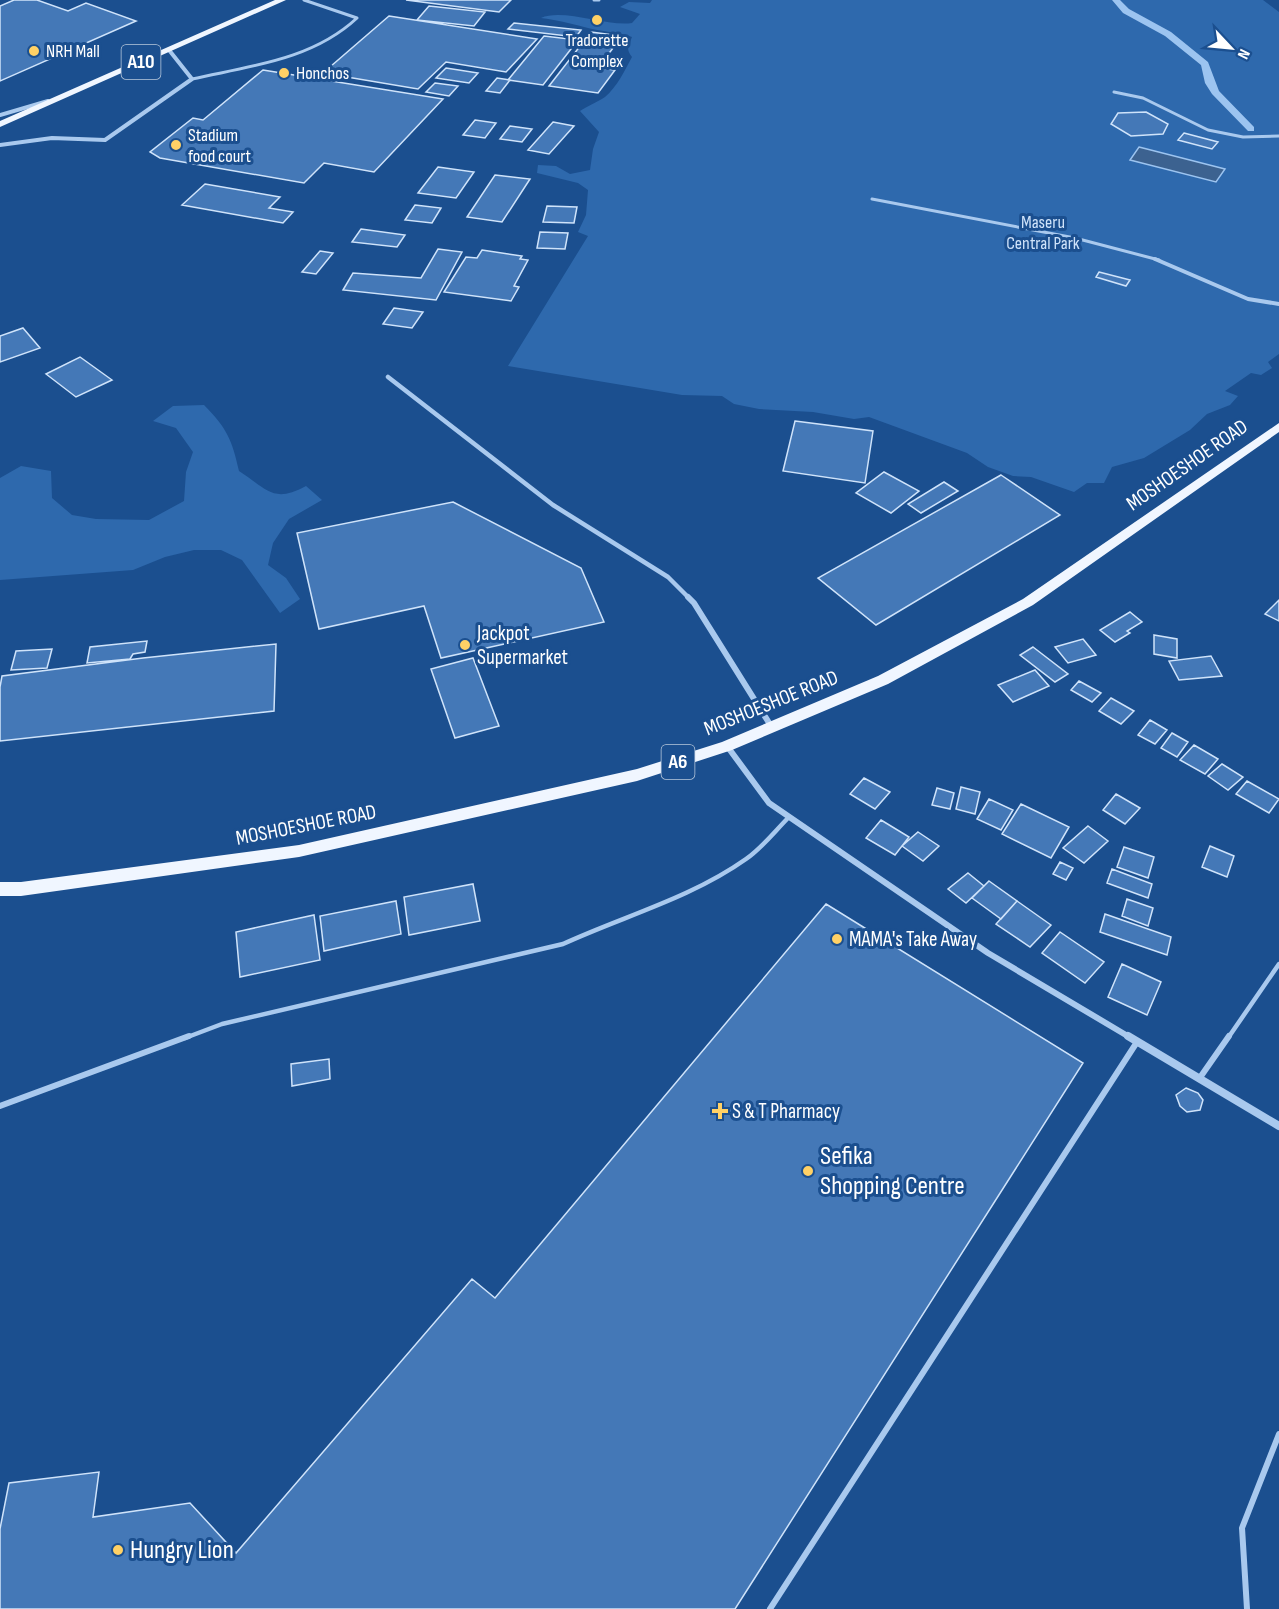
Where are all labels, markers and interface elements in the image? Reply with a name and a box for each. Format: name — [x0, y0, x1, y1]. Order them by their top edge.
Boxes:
marker: Tradorette Complex — [590, 13, 604, 27]
north arrow — [1201, 18, 1261, 78]
place label: Tradorette Complex — [566, 30, 628, 72]
place label: NRH Mall — [46, 41, 100, 62]
marker: NRH Mall — [27, 44, 41, 58]
road number: A10 — [122, 45, 160, 79]
text: N — [1233, 46, 1254, 62]
place label: Honchos — [296, 63, 349, 84]
marker: Honchos — [277, 66, 291, 80]
place label: Stadium food court — [188, 125, 252, 167]
marker: Stadium food court — [169, 138, 183, 152]
park label: Maseru Central Park — [1006, 212, 1080, 254]
street label: MOSHOESHOE ROAD — [1121, 414, 1253, 516]
place label: Jackpot Supermarket — [476, 621, 568, 670]
marker: Jackpot Supermarket — [458, 638, 472, 652]
street label: MOSHOESHOE ROAD — [700, 665, 842, 741]
road number: A6 — [662, 745, 694, 779]
street label: MOSHOESHOE ROAD — [234, 799, 378, 851]
place label: MAMA's Take Away — [849, 927, 977, 952]
marker: MAMA's Take Away — [830, 932, 844, 946]
place label: S & T Pharmacy — [732, 1099, 840, 1124]
marker: S & T Pharmacy — [713, 1104, 727, 1118]
place label: Sefika Shopping Centre — [820, 1141, 965, 1202]
marker: Sefika Shopping Centre — [801, 1164, 815, 1178]
place label: Hungry Lion — [130, 1535, 234, 1566]
marker: Hungry Lion — [111, 1543, 125, 1557]

